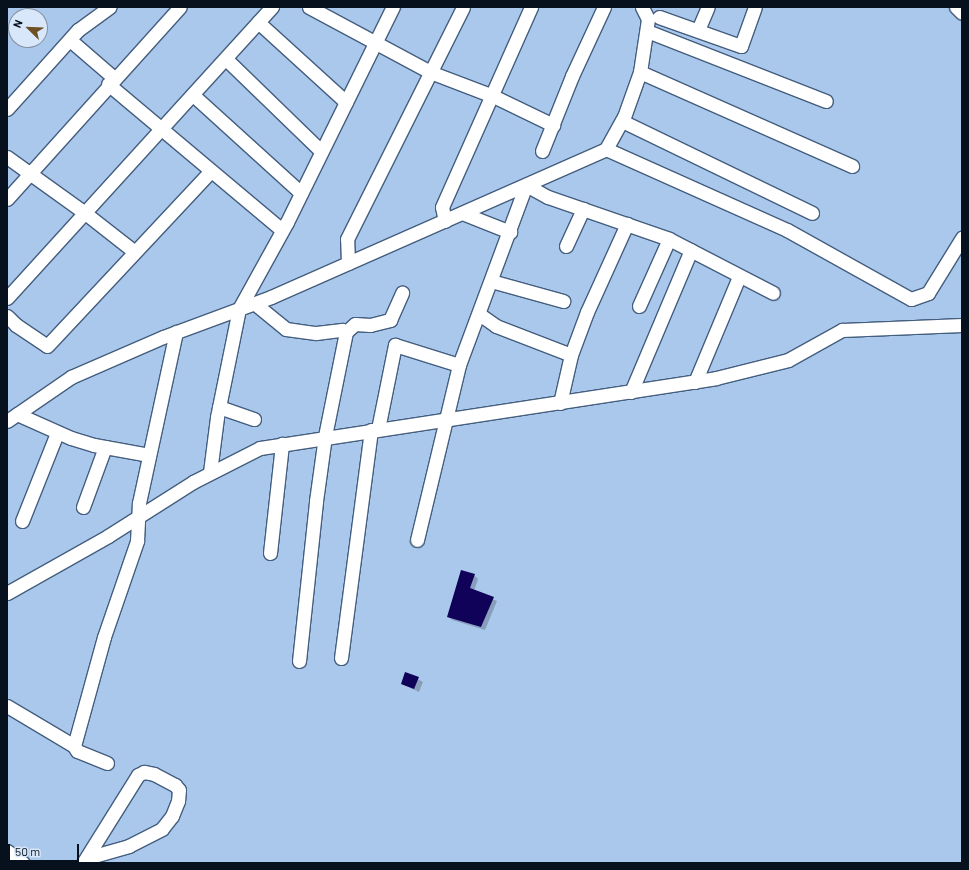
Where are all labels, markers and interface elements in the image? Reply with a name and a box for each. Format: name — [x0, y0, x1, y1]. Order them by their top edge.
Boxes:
north arrow — [8, 8, 48, 48]
text: N — [10, 18, 25, 29]
scale bar — [10, 836, 81, 862]
text: 50 m — [15, 844, 40, 858]

